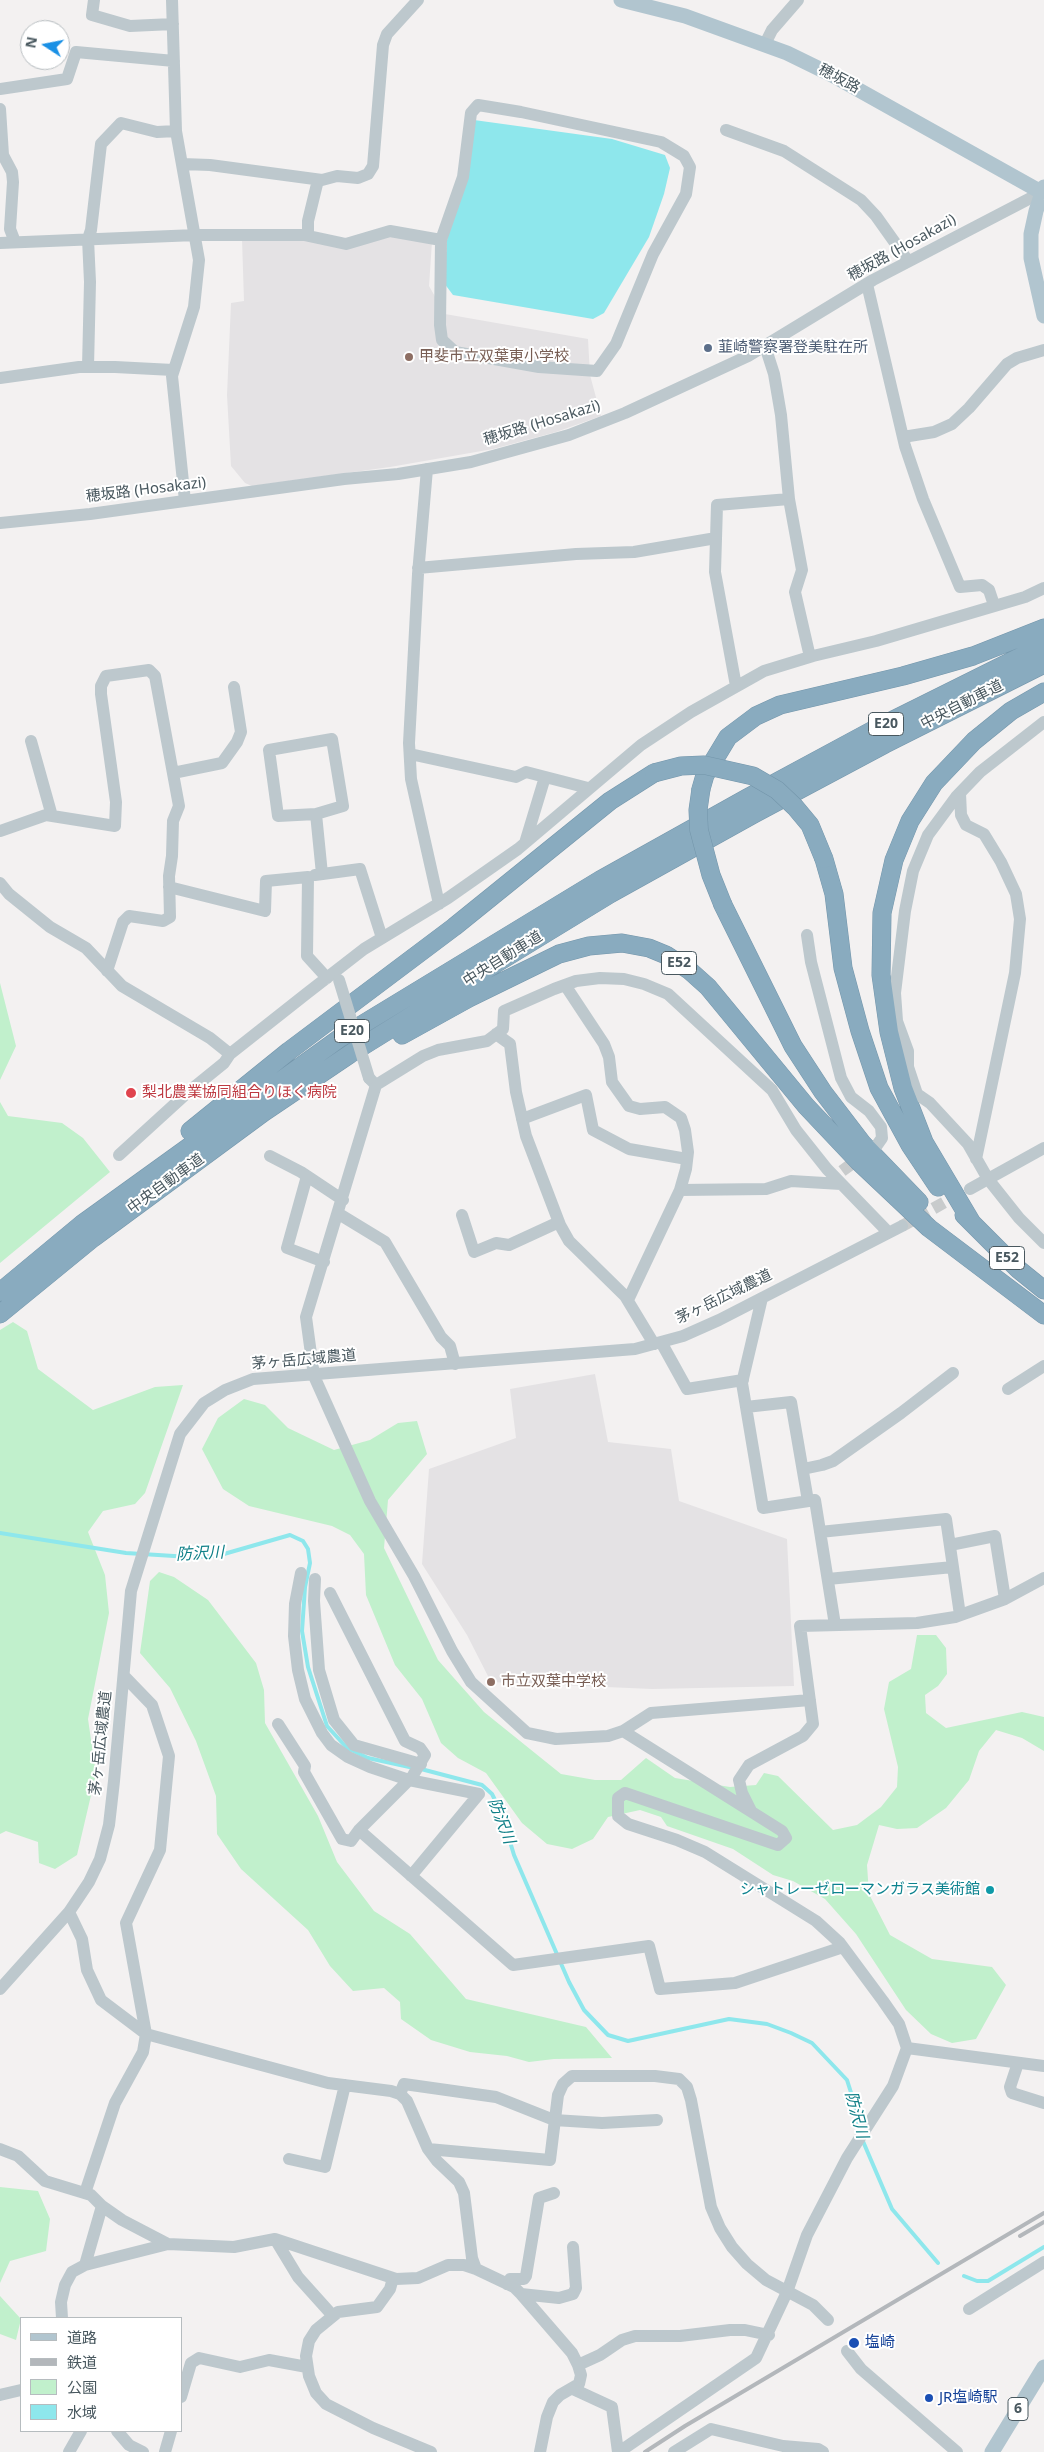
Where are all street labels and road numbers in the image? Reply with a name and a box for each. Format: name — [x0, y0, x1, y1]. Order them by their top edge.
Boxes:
street label: 穂坂路 — [815, 60, 863, 98]
street label: 穂坂路 (Hosakazi) — [845, 211, 959, 285]
street label: 穂坂路 (Hosakazi) — [481, 397, 603, 449]
street label: 穂坂路 (Hosakazi) — [85, 474, 207, 506]
street label: 中央自動車道 — [918, 677, 1006, 733]
road number: E20 — [868, 712, 904, 736]
street label: 中央自動車道 — [460, 928, 546, 990]
road number: E52 — [662, 951, 696, 974]
road number: E20 — [334, 1019, 370, 1042]
street label: 中央自動車道 — [124, 1150, 208, 1218]
road number: E52 — [990, 1246, 1024, 1270]
street label: 茅ヶ岳広域農道 — [673, 1266, 775, 1328]
street label: 茅ヶ岳広域農道 — [251, 1346, 357, 1374]
street label: 茅ヶ岳広域農道 — [87, 1690, 115, 1796]
road number: 6 — [1008, 2398, 1028, 2420]

